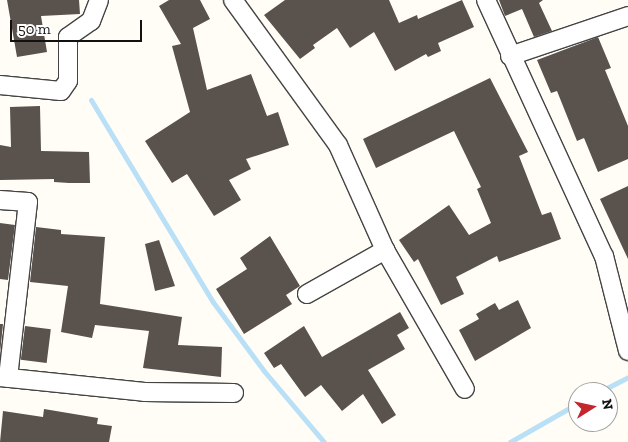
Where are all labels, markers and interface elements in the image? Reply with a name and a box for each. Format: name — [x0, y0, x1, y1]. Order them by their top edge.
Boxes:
scale bar — [12, 10, 145, 42]
text: 50 m — [18, 20, 51, 38]
north arrow — [568, 382, 618, 432]
text: N — [598, 398, 617, 411]

